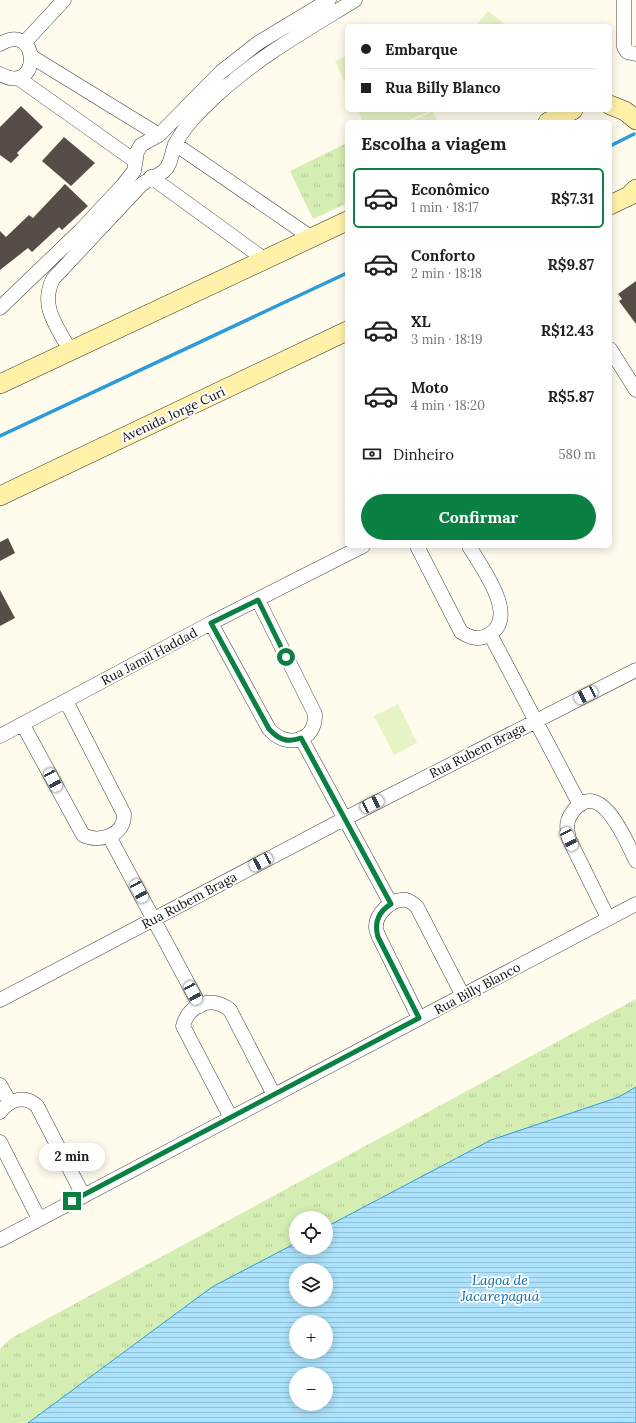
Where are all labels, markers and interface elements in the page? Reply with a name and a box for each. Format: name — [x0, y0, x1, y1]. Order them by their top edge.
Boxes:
text: Embarque — [385, 40, 458, 59]
text: Rua Billy Blanco — [385, 78, 501, 97]
text: Escolha a viagem — [361, 132, 507, 155]
icon: car — [363, 180, 399, 216]
text: Econômico — [411, 180, 490, 199]
text: R$7.31 — [551, 189, 594, 208]
text: 1 min · 18:17 — [411, 199, 478, 216]
icon: car — [363, 246, 399, 282]
text: Conforto — [411, 246, 475, 265]
text: R$9.87 — [547, 255, 594, 274]
text: 2 min · 18:18 — [411, 265, 482, 282]
icon: car — [363, 312, 399, 348]
text: XL — [411, 312, 431, 331]
text: R$12.43 — [541, 321, 594, 340]
text: 3 min · 18:19 — [411, 331, 482, 348]
icon: car — [363, 378, 399, 414]
text: Moto — [411, 378, 448, 397]
street label: Avenida Jorge Curi — [118, 383, 228, 446]
text: R$5.87 — [548, 387, 594, 406]
text: 4 min · 18:20 — [411, 397, 485, 414]
icon: cash — [361, 443, 383, 465]
text: Dinheiro — [393, 445, 454, 464]
text: 580 m — [558, 446, 596, 463]
button: Confirmar — [361, 494, 596, 540]
street label: Rua Jamil Haddad — [98, 624, 200, 689]
route start — [277, 648, 295, 666]
car — [573, 684, 599, 706]
street label: Rua Rubem Braga — [426, 719, 528, 782]
car — [42, 767, 64, 793]
car — [359, 793, 385, 815]
car — [558, 826, 580, 852]
car — [248, 851, 274, 873]
street label: Rua Rubem Braga — [139, 868, 240, 933]
car — [128, 878, 150, 904]
street label: Rua Billy Blanco — [431, 958, 524, 1018]
car — [182, 980, 204, 1006]
callout: 2 min — [39, 1143, 105, 1171]
text: 2 min — [55, 1148, 89, 1165]
route end — [63, 1192, 81, 1210]
map controls — [289, 1211, 333, 1411]
button: locate — [289, 1211, 333, 1255]
button: layers — [289, 1263, 333, 1307]
water label: Lagoa de Jacarepaguá — [460, 1271, 540, 1305]
button: + — [289, 1315, 333, 1359]
button: − — [289, 1367, 333, 1411]

